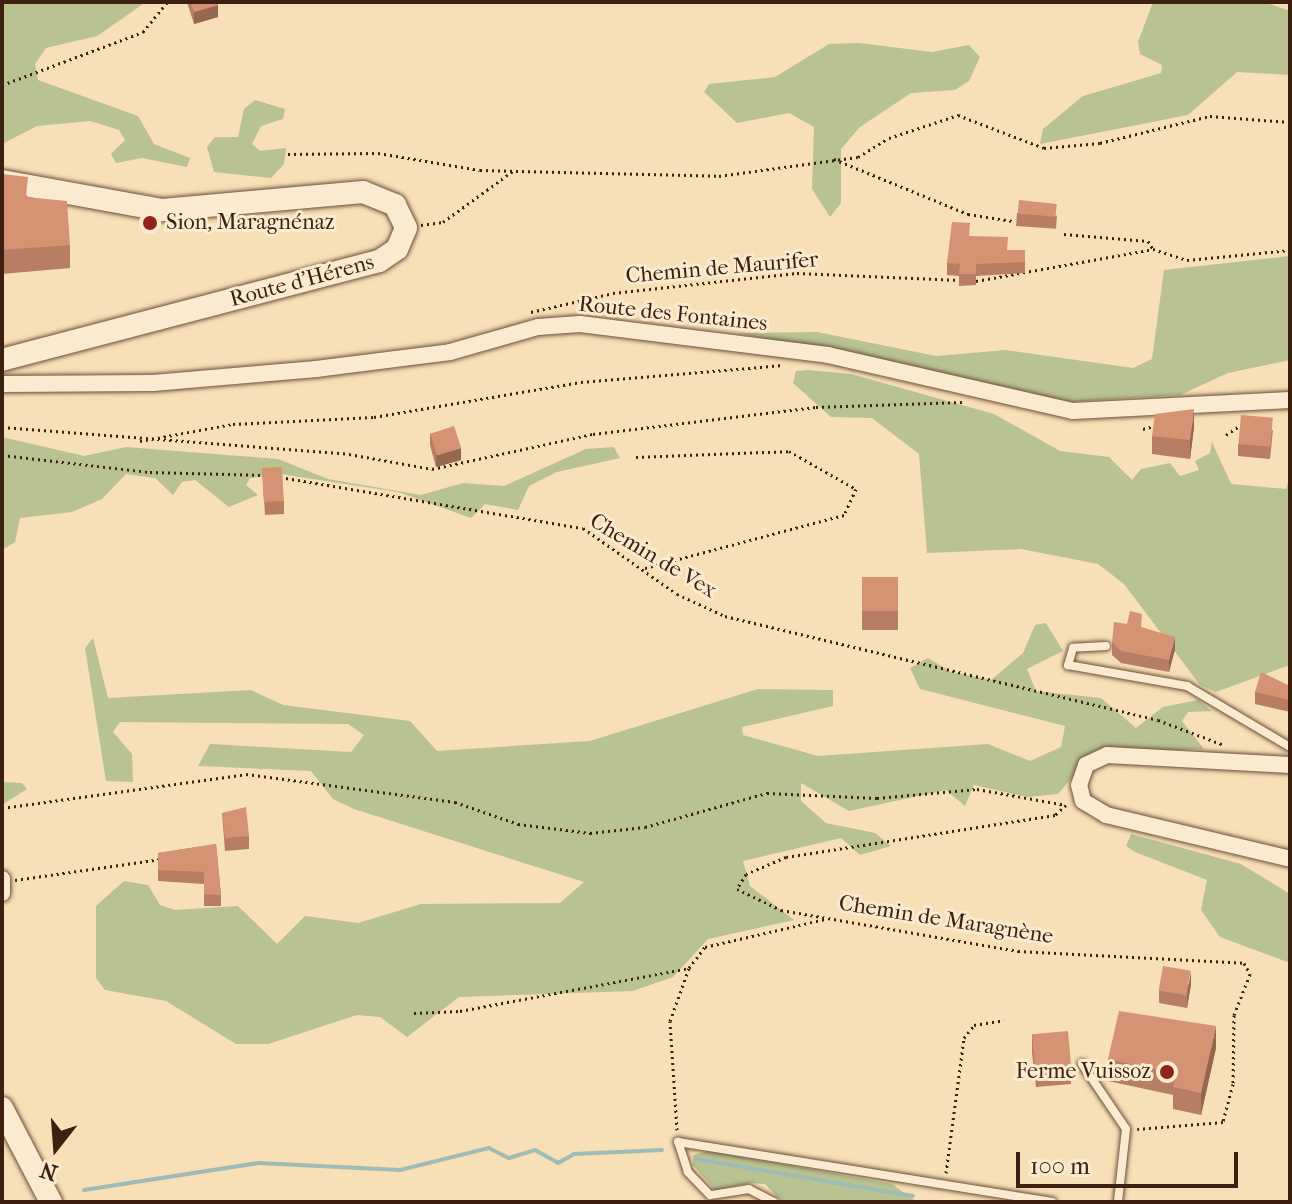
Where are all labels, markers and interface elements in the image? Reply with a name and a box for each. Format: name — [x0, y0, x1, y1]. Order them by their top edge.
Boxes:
place label: Sion, Maragnénaz — [166, 210, 335, 236]
marker: Sion, Maragnénaz — [141, 214, 159, 232]
street label: Chemin de Maurifer — [624, 246, 820, 290]
street label: Route d'Hérens — [227, 249, 377, 313]
street label: Route des Fontaines — [577, 291, 769, 337]
street label: Chemin de Vex — [585, 508, 721, 604]
street label: Chemin de Maragnène — [837, 890, 1055, 950]
place label: Ferme Vuissoz — [1015, 1059, 1151, 1085]
marker: Ferme Vuissoz — [1158, 1063, 1176, 1081]
north arrow — [16, 1108, 96, 1188]
scale bar — [1020, 1136, 1242, 1186]
text: 100 m — [1030, 1152, 1090, 1180]
text: N — [37, 1156, 61, 1186]

